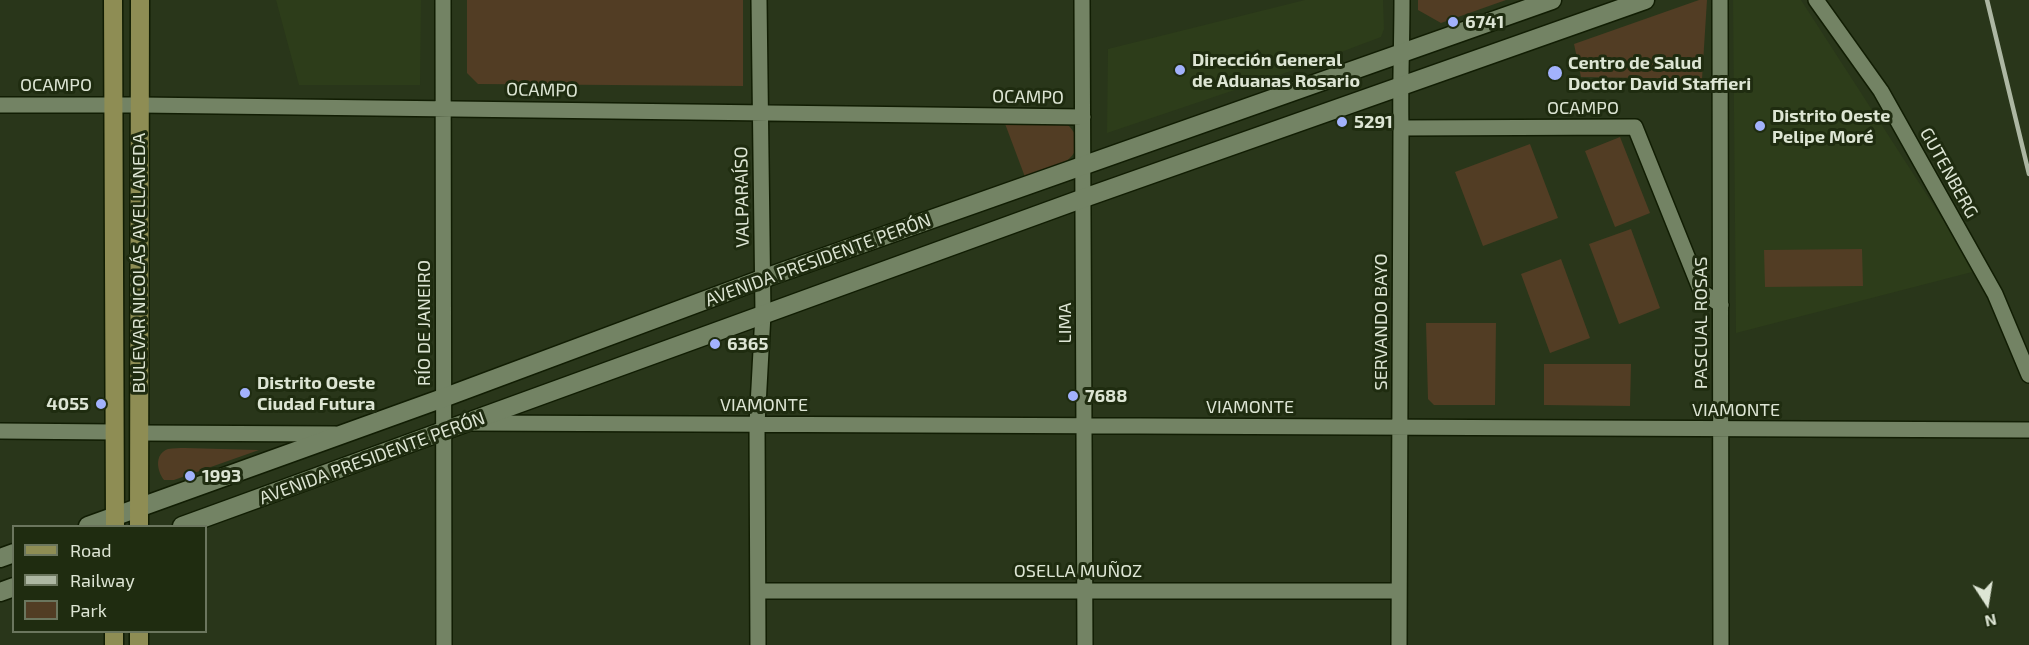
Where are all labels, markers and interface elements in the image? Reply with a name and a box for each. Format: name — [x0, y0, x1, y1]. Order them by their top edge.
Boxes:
place label: 6741 — [1465, 11, 1504, 33]
marker: 6741 — [1446, 15, 1460, 29]
place label: Dirección General de Aduanas Rosario — [1192, 49, 1360, 92]
place label: Centro de Salud Doctor David Staffieri — [1568, 52, 1751, 94]
marker: Dirección General de Aduanas Rosario — [1173, 63, 1187, 77]
marker: Centro de Salud Doctor David Staffieri — [1546, 64, 1564, 82]
street label: OCAMPO — [20, 74, 92, 96]
street label: OCAMPO — [506, 79, 578, 101]
street label: OCAMPO — [992, 86, 1064, 108]
street label: OCAMPO — [1547, 97, 1619, 119]
place label: Distrito Oeste Pelipe Moré — [1772, 105, 1890, 148]
place label: 5291 — [1354, 111, 1393, 133]
marker: 5291 — [1335, 115, 1349, 129]
marker: Distrito Oeste Pelipe Moré — [1753, 119, 1767, 133]
street label: GUTENBERG — [1915, 124, 1983, 222]
street label: BULEVAR NICOLÁS AVELLANEDA — [128, 133, 150, 393]
street label: VALPARAÍSO — [730, 146, 754, 248]
street label: AVENIDA PRESIDENTE PERÓN — [702, 209, 934, 311]
street label: SERVANDO BAYO — [1370, 254, 1392, 390]
street label: PASCUAL ROSAS — [1690, 257, 1712, 389]
street label: RÍO DE JANEIRO — [413, 260, 435, 386]
street label: LIMA — [1054, 303, 1076, 343]
place label: 6365 — [727, 333, 768, 355]
marker: 6365 — [708, 337, 722, 351]
place label: Distrito Oeste Ciudad Futura — [257, 372, 375, 415]
place label: 7688 — [1085, 385, 1128, 407]
marker: Distrito Oeste Ciudad Futura — [238, 386, 252, 400]
marker: 7688 — [1066, 389, 1080, 403]
place label: 4055 — [46, 393, 89, 415]
street label: VIAMONTE — [720, 394, 808, 416]
street label: VIAMONTE — [1206, 396, 1294, 418]
marker: 4055 — [94, 397, 108, 411]
street label: VIAMONTE — [1692, 399, 1780, 421]
street label: AVENIDA PRESIDENTE PERÓN — [256, 407, 488, 509]
place label: 1993 — [202, 465, 241, 487]
marker: 1993 — [183, 469, 197, 483]
legend — [12, 525, 207, 633]
text: Road — [70, 539, 111, 561]
street label: OSELLA MUÑOZ — [1014, 560, 1142, 582]
text: Railway — [70, 569, 135, 591]
north arrow — [1957, 573, 2017, 633]
text: Park — [70, 599, 107, 621]
text: N — [1983, 611, 1998, 632]

